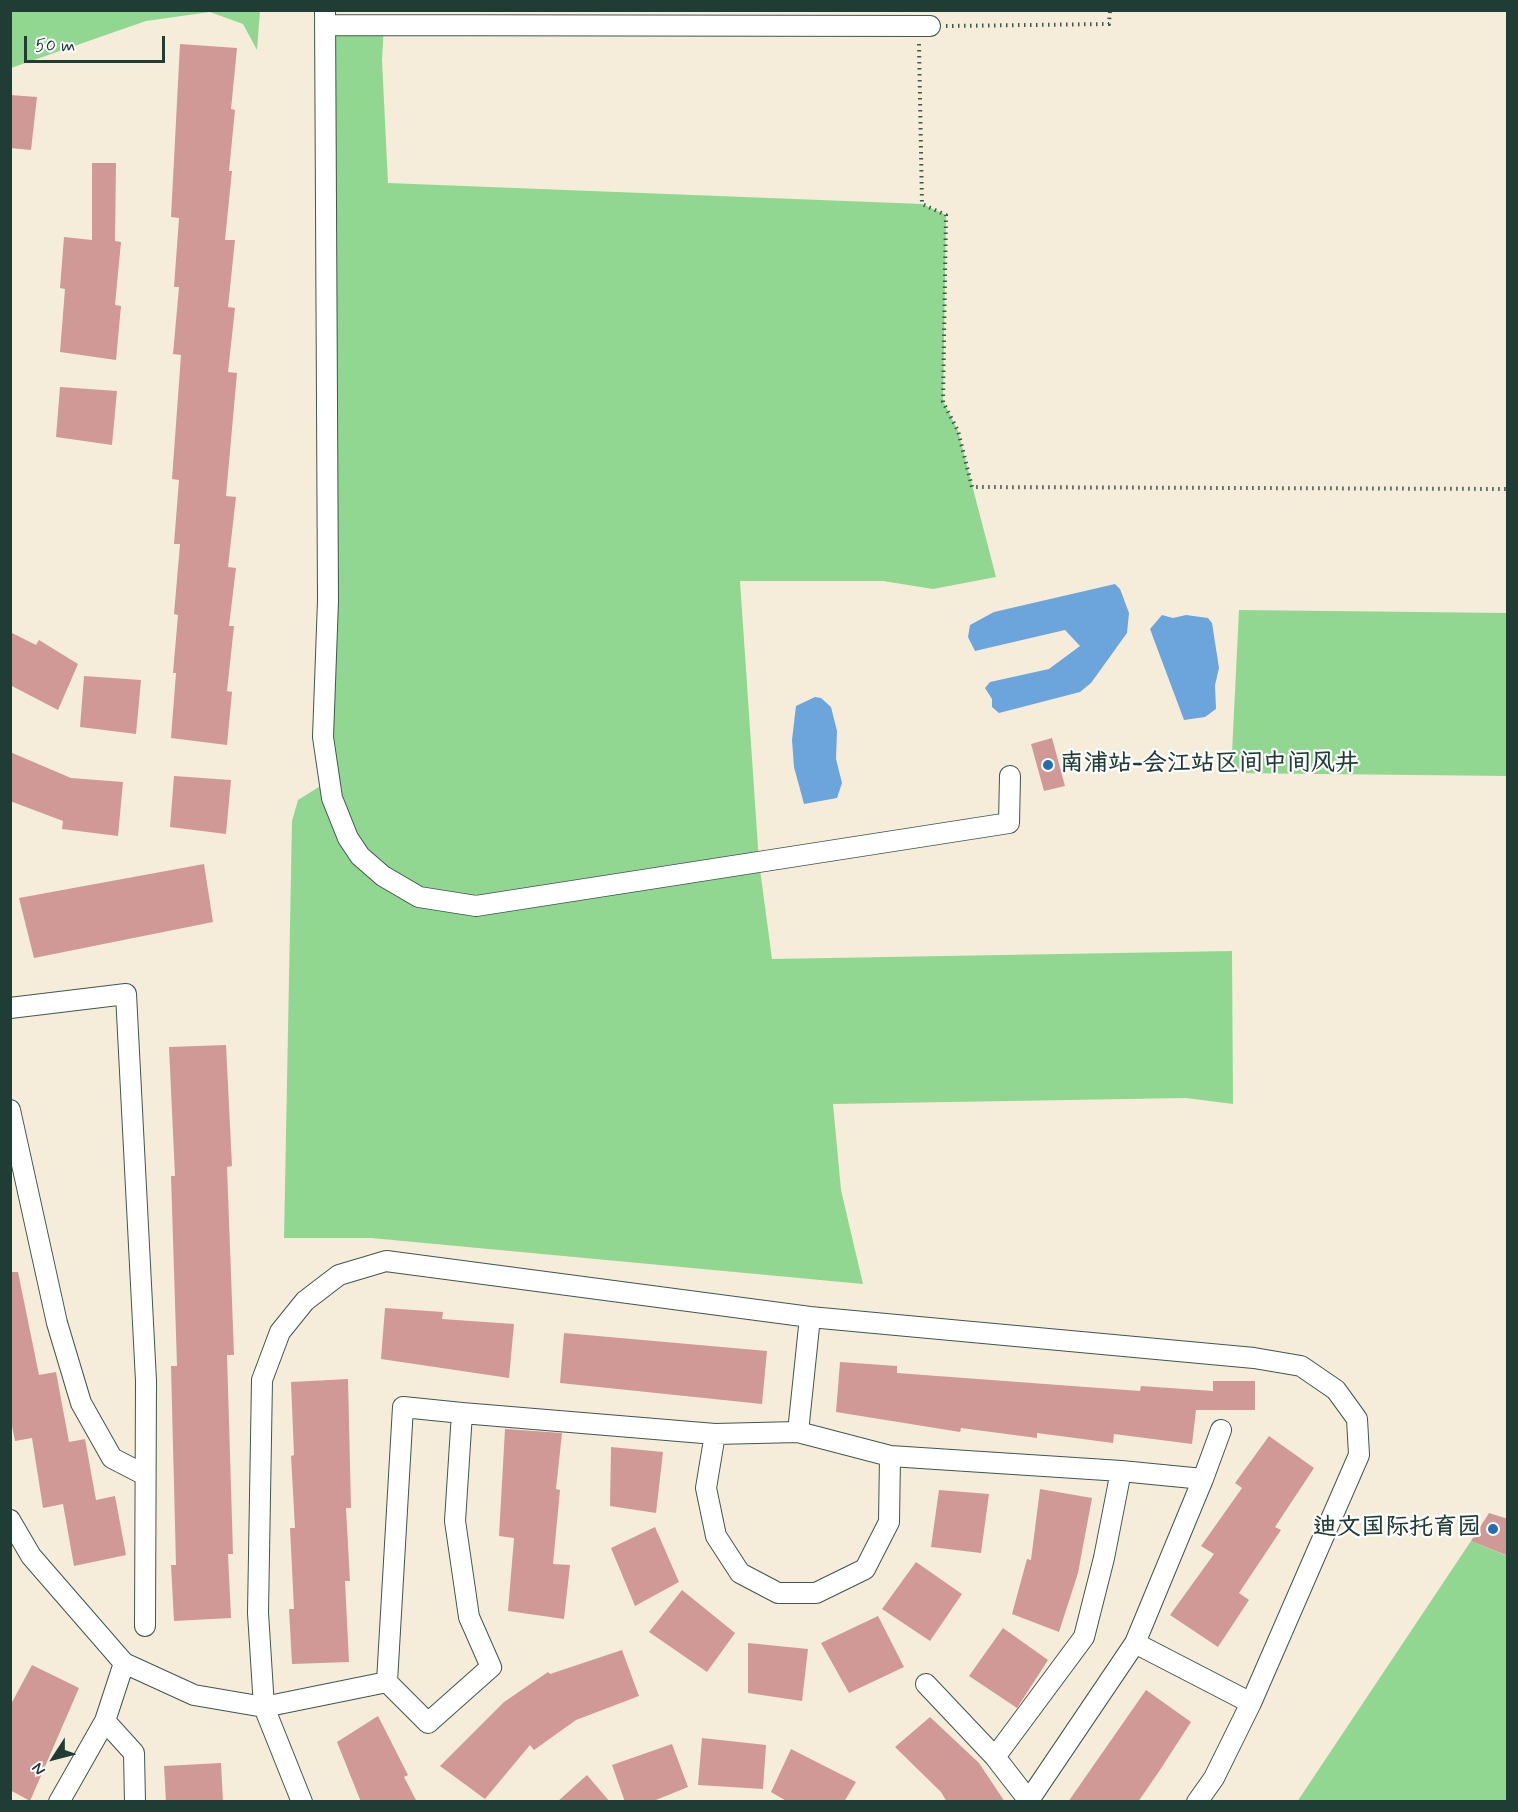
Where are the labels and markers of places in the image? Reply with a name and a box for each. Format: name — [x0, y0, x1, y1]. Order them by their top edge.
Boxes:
place label: 南浦站-会江站区间中间风井 — [1060, 751, 1359, 779]
marker: 南浦站-会江站区间中间风井 — [1041, 758, 1055, 772]
place label: 迪文国际托育园 — [1313, 1515, 1481, 1543]
marker: 迪文国际托育园 — [1486, 1522, 1500, 1536]

